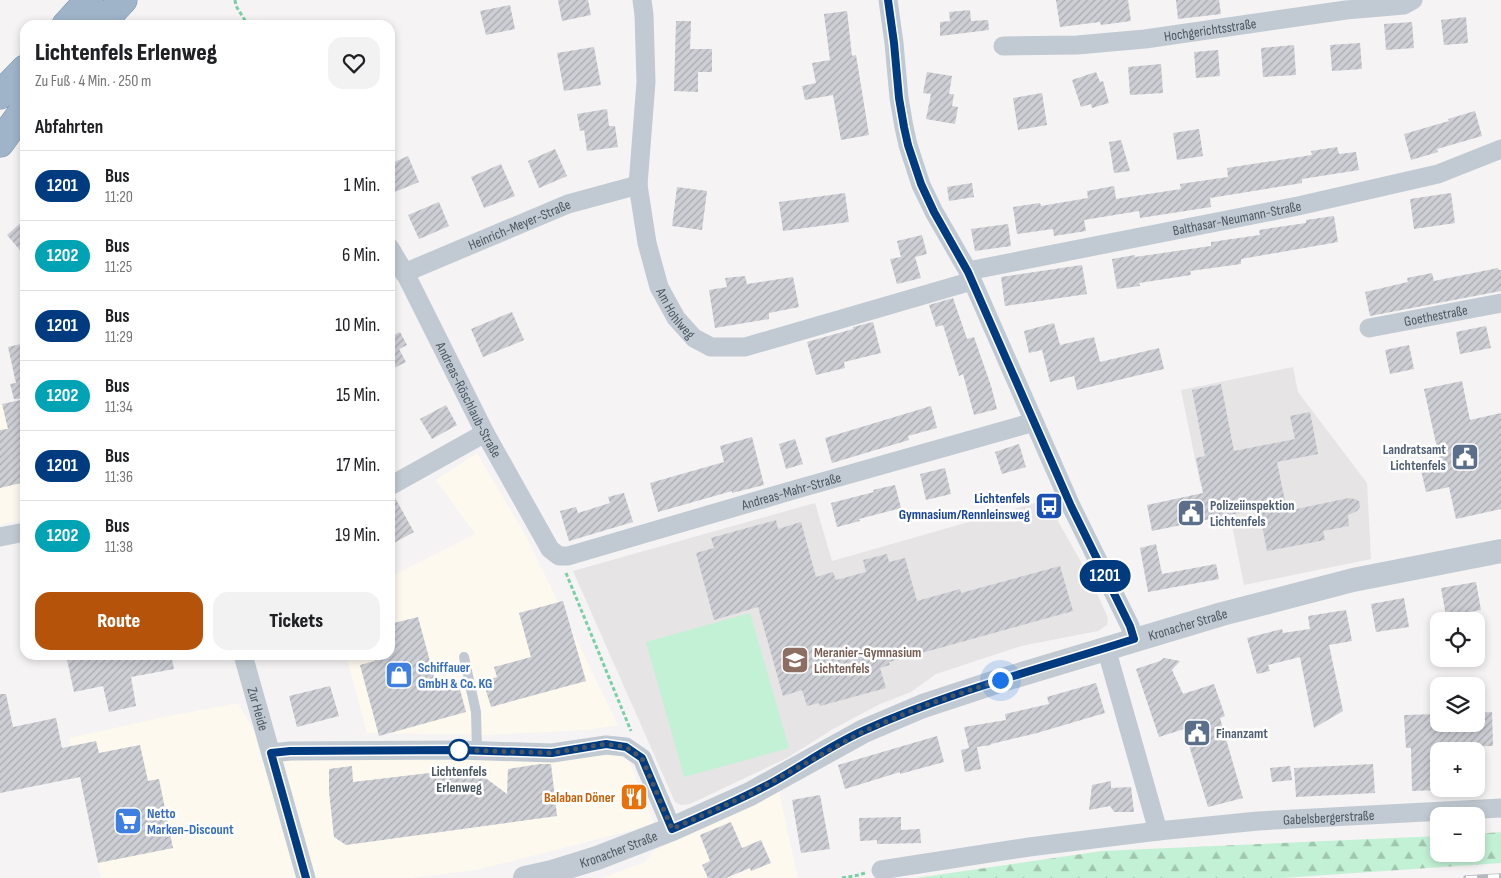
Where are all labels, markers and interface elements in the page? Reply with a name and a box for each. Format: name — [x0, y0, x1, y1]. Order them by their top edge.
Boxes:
street label: Hochgerichtsstraße — [1163, 15, 1257, 45]
button: heart — [328, 37, 380, 89]
text: Lichtenfels Erlenweg — [35, 38, 217, 67]
text: Zu Fuß · 4 Min. · 250 m — [35, 72, 151, 91]
text: Abfahrten — [35, 116, 103, 139]
text: Bus — [105, 165, 130, 188]
text: 1 Min. — [344, 174, 380, 197]
text: 1201 — [47, 175, 78, 196]
text: 11:20 — [105, 188, 133, 207]
street label: Heinrich-Meyer-Straße — [466, 196, 573, 254]
street label: Balthasar-Neumann-Straße — [1171, 198, 1303, 239]
text: Bus — [105, 235, 130, 258]
text: 6 Min. — [342, 244, 380, 267]
text: 1202 — [47, 245, 78, 266]
text: 11:25 — [105, 258, 132, 277]
street label: Am Hohlweg — [652, 284, 699, 343]
street label: Goethestraße — [1403, 301, 1469, 330]
text: Bus — [105, 305, 130, 328]
text: 10 Min. — [335, 314, 380, 337]
text: 1201 — [47, 315, 78, 336]
text: 11:29 — [105, 328, 133, 347]
street label: Andreas-Röschlaub-Straße — [431, 338, 505, 461]
text: Bus — [105, 375, 130, 398]
text: 15 Min. — [336, 384, 380, 407]
text: 1202 — [47, 385, 78, 406]
text: 11:34 — [105, 398, 133, 417]
place label: Landratsamt Lichtenfels — [1383, 441, 1446, 474]
public building icon: Landratsamt Lichtenfels — [1450, 442, 1480, 472]
text: Bus — [105, 445, 130, 468]
text: 17 Min. — [336, 454, 380, 477]
text: 1201 — [47, 455, 78, 476]
text: 11:36 — [105, 468, 133, 487]
street label: Andreas-Mahr-Straße — [739, 469, 843, 514]
place label: Lichtenfels Gymnasium/Rennleinsweg — [899, 490, 1030, 523]
bus stop icon: Lichtenfels Gymnasium/Rennleinsweg — [1034, 491, 1064, 521]
place label: Polizeiinspektion Lichtenfels — [1210, 497, 1295, 530]
public building icon: Polizeiinspektion Lichtenfels — [1176, 498, 1206, 528]
text: Bus — [105, 515, 130, 538]
text: 19 Min. — [335, 524, 380, 547]
text: 1202 — [47, 525, 78, 546]
text: 11:38 — [105, 538, 133, 557]
line badge: 1201 — [1070, 560, 1140, 592]
text: 1201 — [1090, 565, 1120, 586]
button: Route — [35, 592, 203, 650]
button: Tickets — [213, 592, 380, 650]
street label: Kronacher Straße — [1146, 605, 1229, 645]
map controls — [1430, 612, 1485, 862]
button: locate — [1430, 612, 1485, 667]
place label: Meranier-Gymnasium Lichtenfels — [814, 644, 921, 677]
school or university icon: Meranier-Gymnasium Lichtenfels — [780, 645, 810, 675]
place label: Schiffauer GmbH & Co. KG — [418, 659, 492, 692]
shop icon: Schiffauer GmbH & Co. KG — [384, 660, 414, 690]
your location — [988, 668, 1013, 693]
button: layers — [1430, 677, 1485, 732]
street label: Zur Heide — [243, 685, 272, 733]
public building icon: Finanzamt — [1182, 718, 1212, 748]
place label: Finanzamt — [1216, 725, 1268, 742]
marker: Lichtenfels Erlenweg — [448, 739, 470, 761]
button: + — [1430, 742, 1485, 797]
place label: Lichtenfels Erlenweg — [431, 763, 487, 796]
restaurant icon: Balaban Döner — [619, 782, 649, 812]
place label: Balaban Döner — [544, 789, 616, 806]
place label: Netto Marken-Discount — [147, 805, 234, 838]
supermarket icon: Netto Marken-Discount — [113, 806, 143, 836]
street label: Gabelsbergerstraße — [1283, 807, 1375, 829]
button: − — [1430, 807, 1485, 862]
street label: Kronacher Straße — [578, 827, 660, 872]

